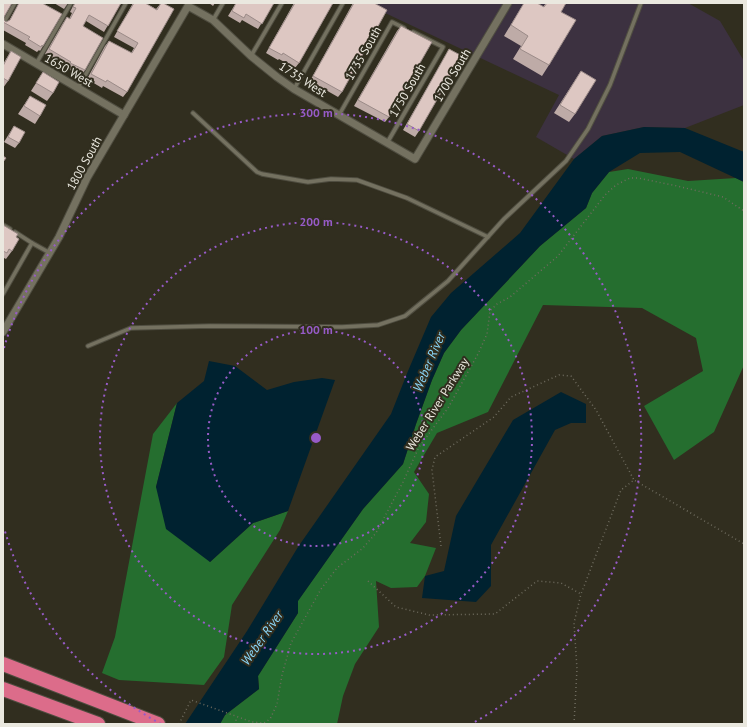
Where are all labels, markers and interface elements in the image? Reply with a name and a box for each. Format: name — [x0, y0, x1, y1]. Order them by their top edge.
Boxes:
street label: 1735 South — [342, 24, 384, 82]
street label: 1700 South — [430, 46, 474, 104]
street label: 1650 West — [42, 50, 96, 90]
street label: 1735 West — [276, 58, 330, 100]
street label: 1750 South — [386, 61, 428, 119]
text: 300 m — [299, 105, 333, 120]
street label: 1800 South — [63, 133, 105, 193]
text: 200 m — [299, 214, 333, 229]
text: 100 m — [299, 322, 333, 337]
water label: Weber River — [409, 329, 449, 394]
street label: Weber River Parkway — [402, 354, 472, 453]
centre of rings — [309, 431, 323, 445]
water label: Weber River — [237, 607, 287, 669]

